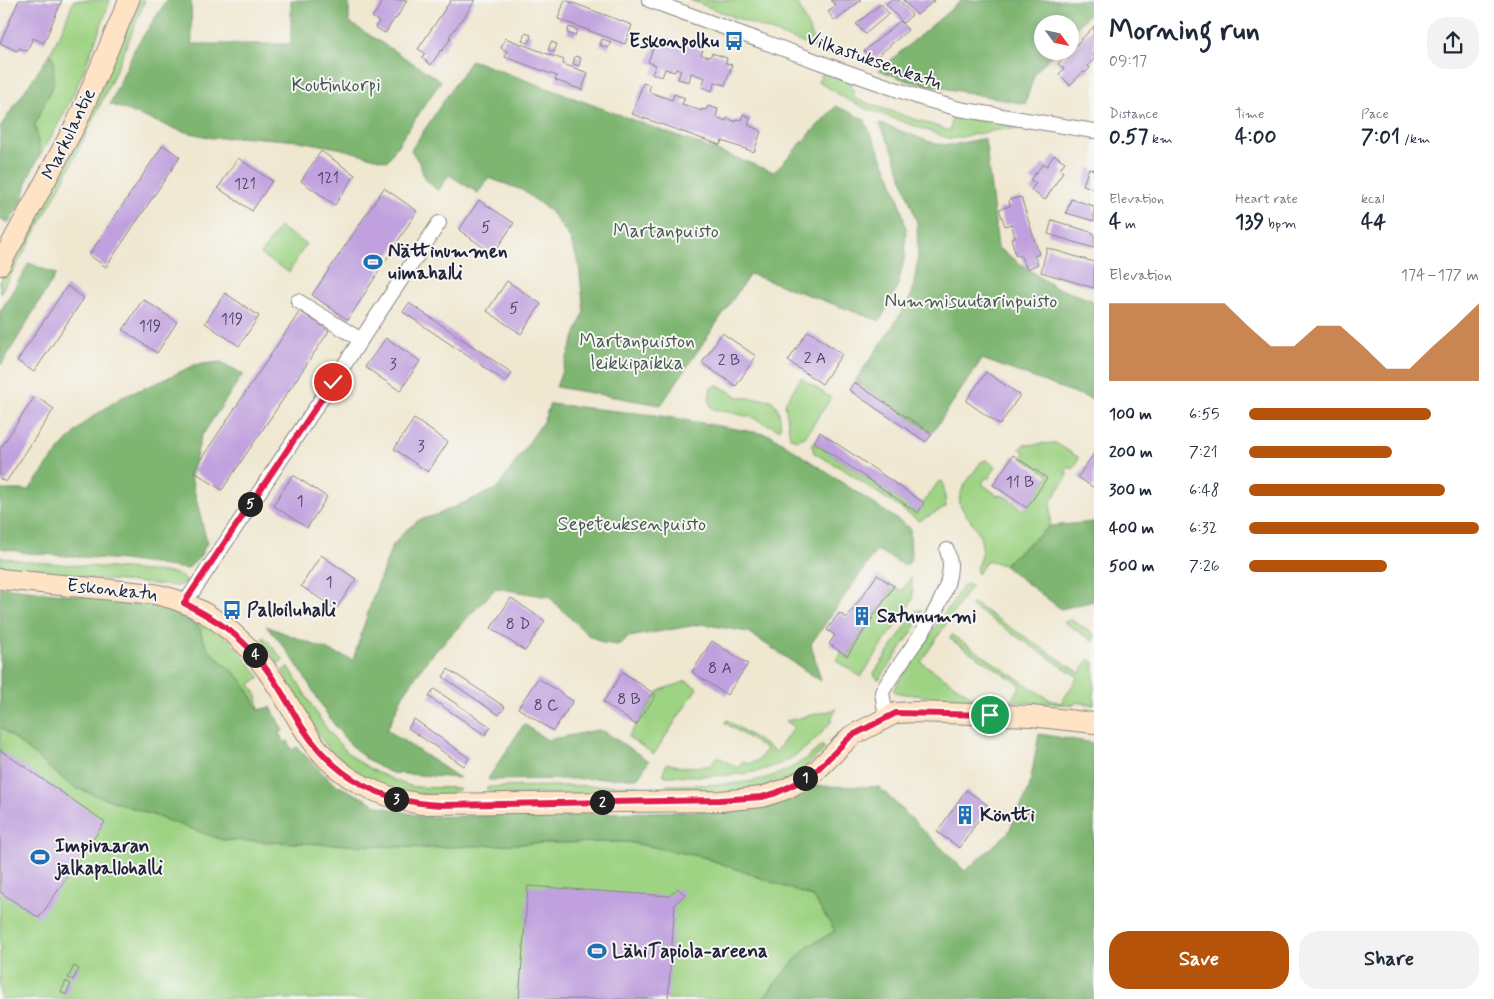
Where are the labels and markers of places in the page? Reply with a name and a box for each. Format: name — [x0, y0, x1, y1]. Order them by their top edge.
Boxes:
place label: Eskonpolku — [629, 29, 719, 54]
bus stop icon: Eskonpolku — [723, 30, 745, 52]
place label: Nättinummen uimahalli — [388, 239, 508, 286]
sports icon: Nättinummen uimahalli — [362, 251, 384, 273]
pin — [312, 361, 354, 403]
pin: 5 — [238, 492, 262, 516]
place label: Palloiluhalli — [247, 598, 336, 623]
bus stop icon: Palloiluhalli — [221, 599, 243, 621]
place label: Satunummi — [877, 604, 976, 629]
building icon: Satunummi — [851, 605, 873, 627]
pin: 4 — [242, 642, 268, 668]
pin — [969, 694, 1011, 736]
pin: 1 — [792, 766, 818, 790]
pin: 3 — [384, 786, 408, 812]
pin: 2 — [590, 790, 614, 814]
place label: Köntti — [980, 803, 1035, 828]
building icon: Köntti — [954, 804, 976, 826]
place label: Impivaaran jalkapallohalli — [54, 834, 163, 881]
sports icon: Impivaaran jalkapallohalli — [29, 846, 51, 868]
place label: LähiTapiola-areena — [612, 939, 768, 964]
sports icon: LähiTapiola-areena — [586, 940, 608, 962]

